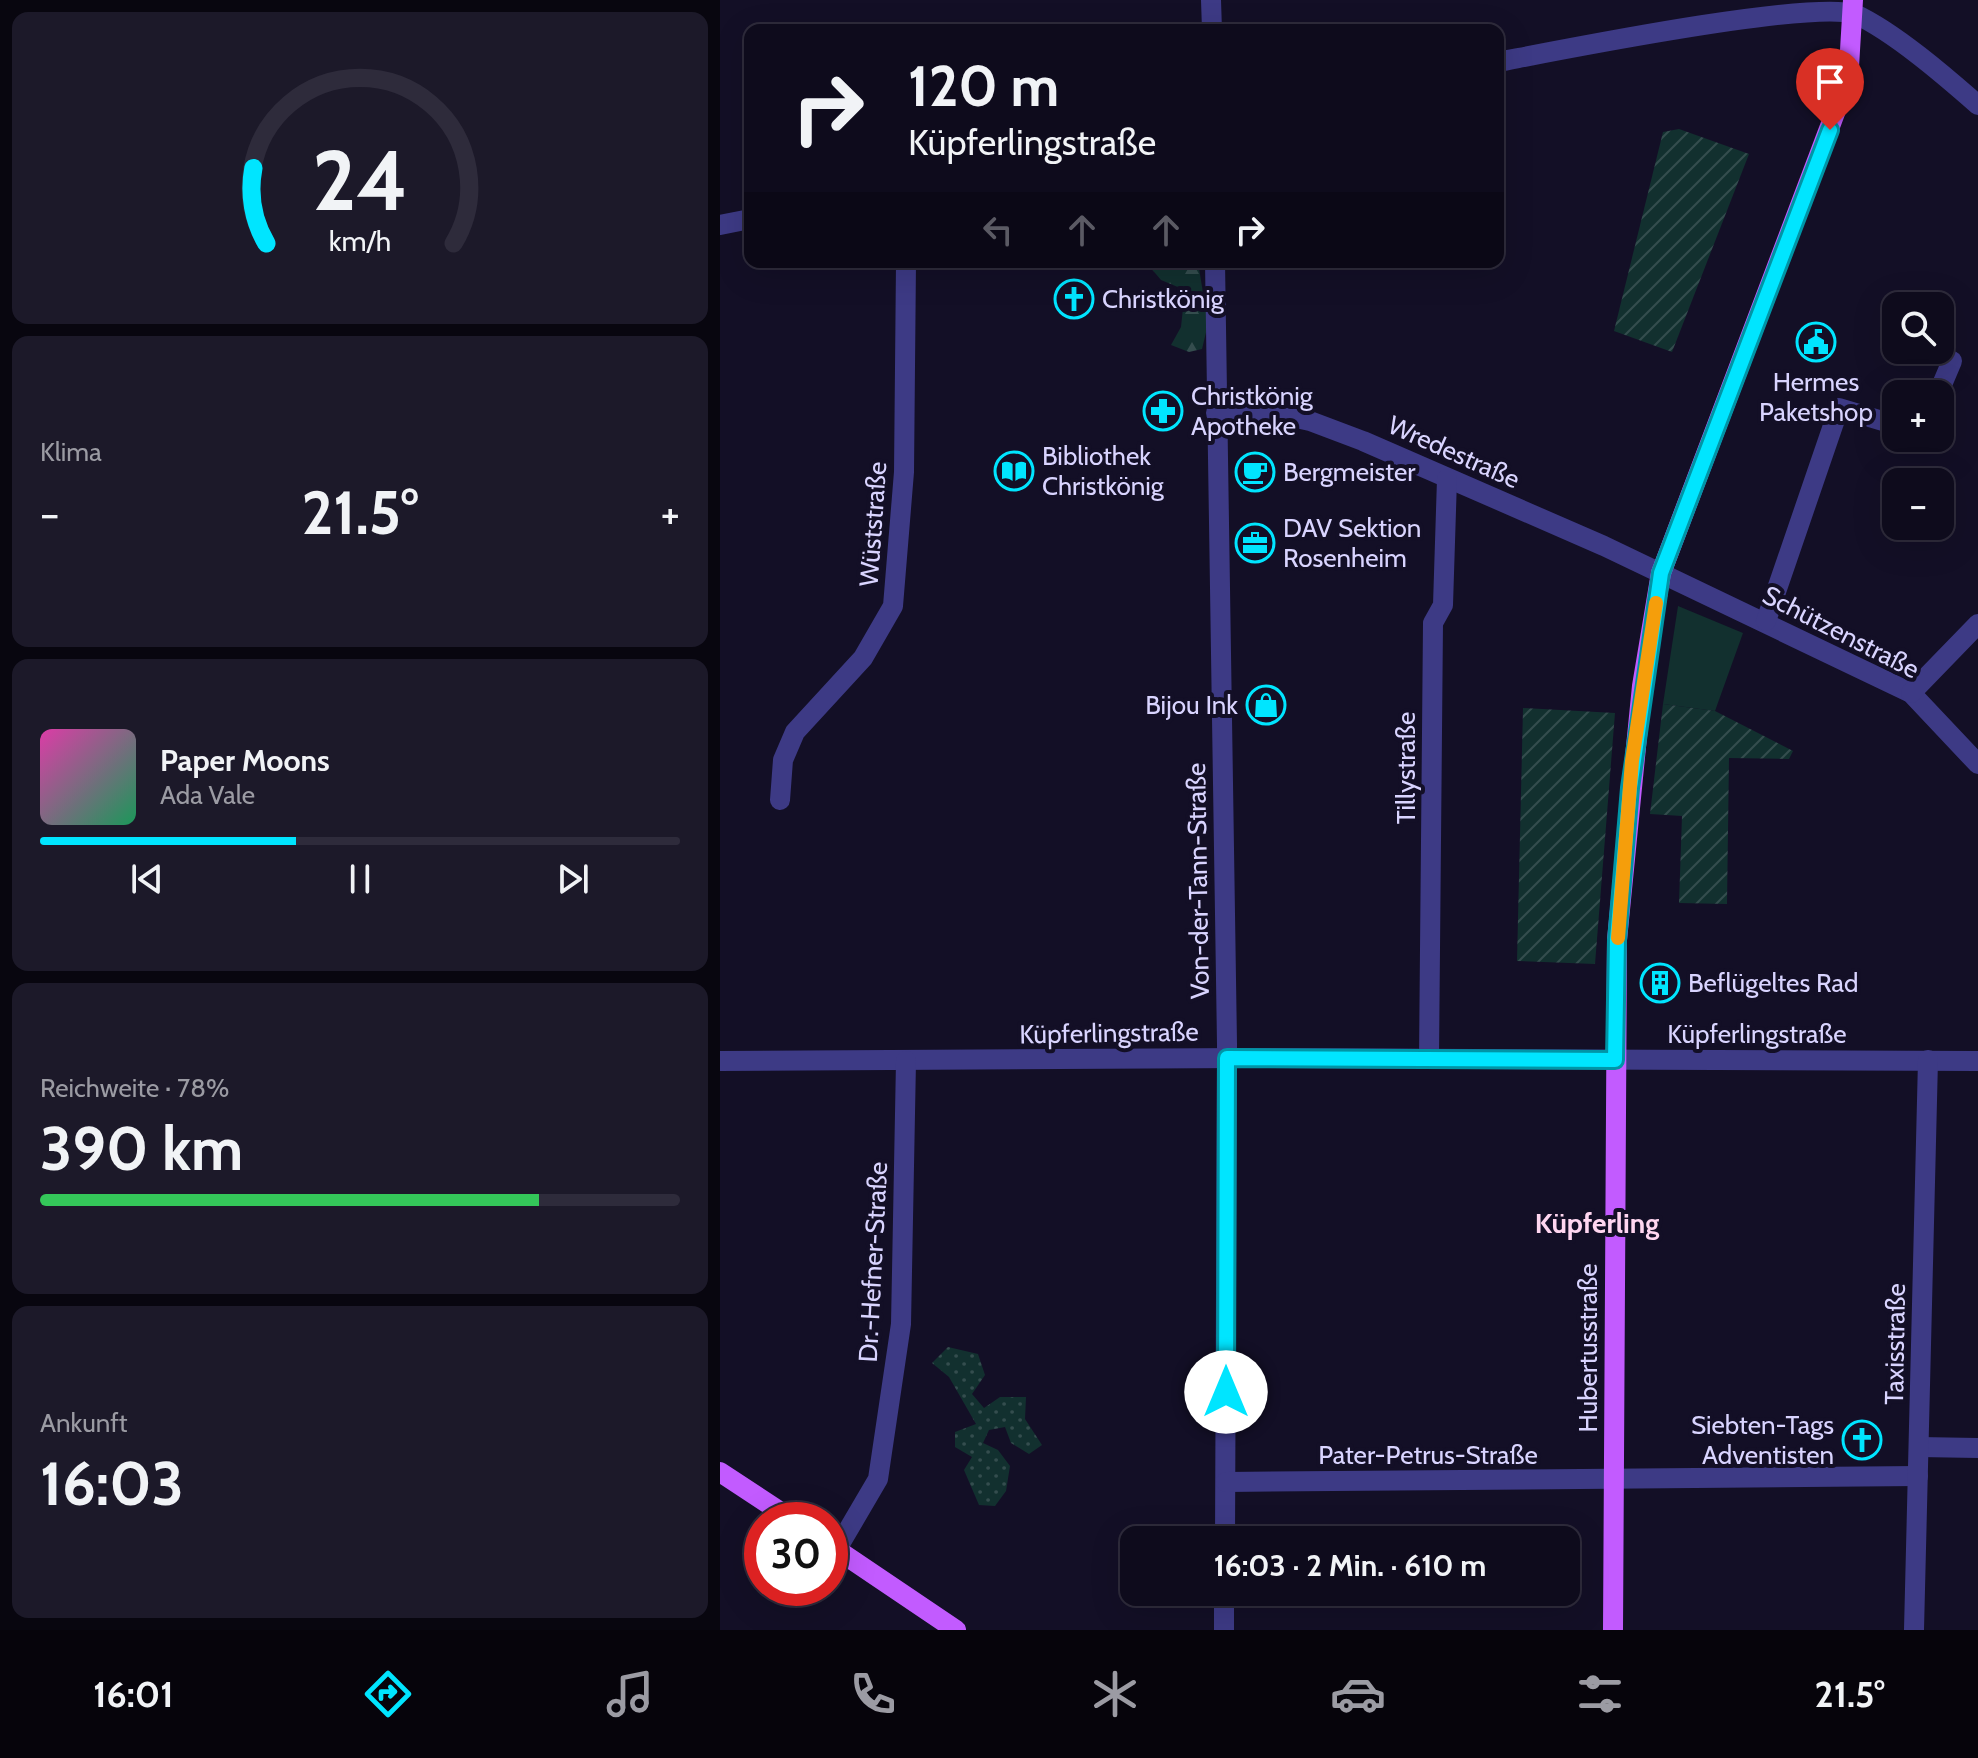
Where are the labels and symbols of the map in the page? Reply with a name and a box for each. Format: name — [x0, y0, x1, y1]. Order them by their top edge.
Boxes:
pin — [1796, 48, 1864, 130]
church icon: Christkönig — [1053, 278, 1095, 320]
place label: Christkönig — [1102, 283, 1225, 315]
public building icon: Hermes Paketshop — [1795, 321, 1837, 363]
place label: Hermes Paketshop — [1759, 366, 1873, 428]
place label: Christkönig Apotheke — [1191, 380, 1314, 442]
pharmacy icon: Christkönig Apotheke — [1142, 390, 1184, 432]
street label: Wredestraße — [1383, 409, 1525, 495]
place label: Bibliothek Christkönig — [1042, 440, 1165, 502]
library icon: Bibliothek Christkönig — [993, 450, 1035, 492]
cafe icon: Bergmeister — [1234, 451, 1276, 493]
place label: Bergmeister — [1283, 456, 1416, 488]
street label: Wüststraße — [853, 460, 893, 588]
place label: DAV Sektion Rosenheim — [1283, 512, 1421, 574]
office icon: DAV Sektion Rosenheim — [1234, 522, 1276, 564]
street label: Schützenstraße — [1757, 579, 1925, 685]
shop icon: Bijou Ink — [1245, 684, 1287, 726]
place label: Bijou Ink — [1145, 689, 1238, 721]
street label: Tillystraße — [1390, 712, 1422, 824]
street label: Von-der-Tann-Straße — [1180, 763, 1216, 999]
building icon: Beflügeltes Rad — [1639, 962, 1681, 1004]
place label: Beflügeltes Rad — [1688, 967, 1859, 999]
street label: Küpferlingstraße — [1019, 1015, 1199, 1051]
street label: Küpferlingstraße — [1667, 1018, 1847, 1050]
street label: Dr.-Hefner-Straße — [852, 1161, 894, 1363]
district label: Küpferling — [1535, 1206, 1659, 1240]
street label: Hubertusstraße — [1572, 1263, 1604, 1433]
street label: Taxisstraße — [1878, 1283, 1912, 1405]
position arrow — [1184, 1350, 1268, 1434]
place label: Siebten-Tags Adventisten — [1691, 1409, 1834, 1471]
church icon: Siebten-Tags Adventisten — [1841, 1419, 1883, 1461]
street label: Pater-Petrus-Straße — [1318, 1439, 1538, 1471]
speed limit sign: 30 — [744, 1502, 848, 1606]

